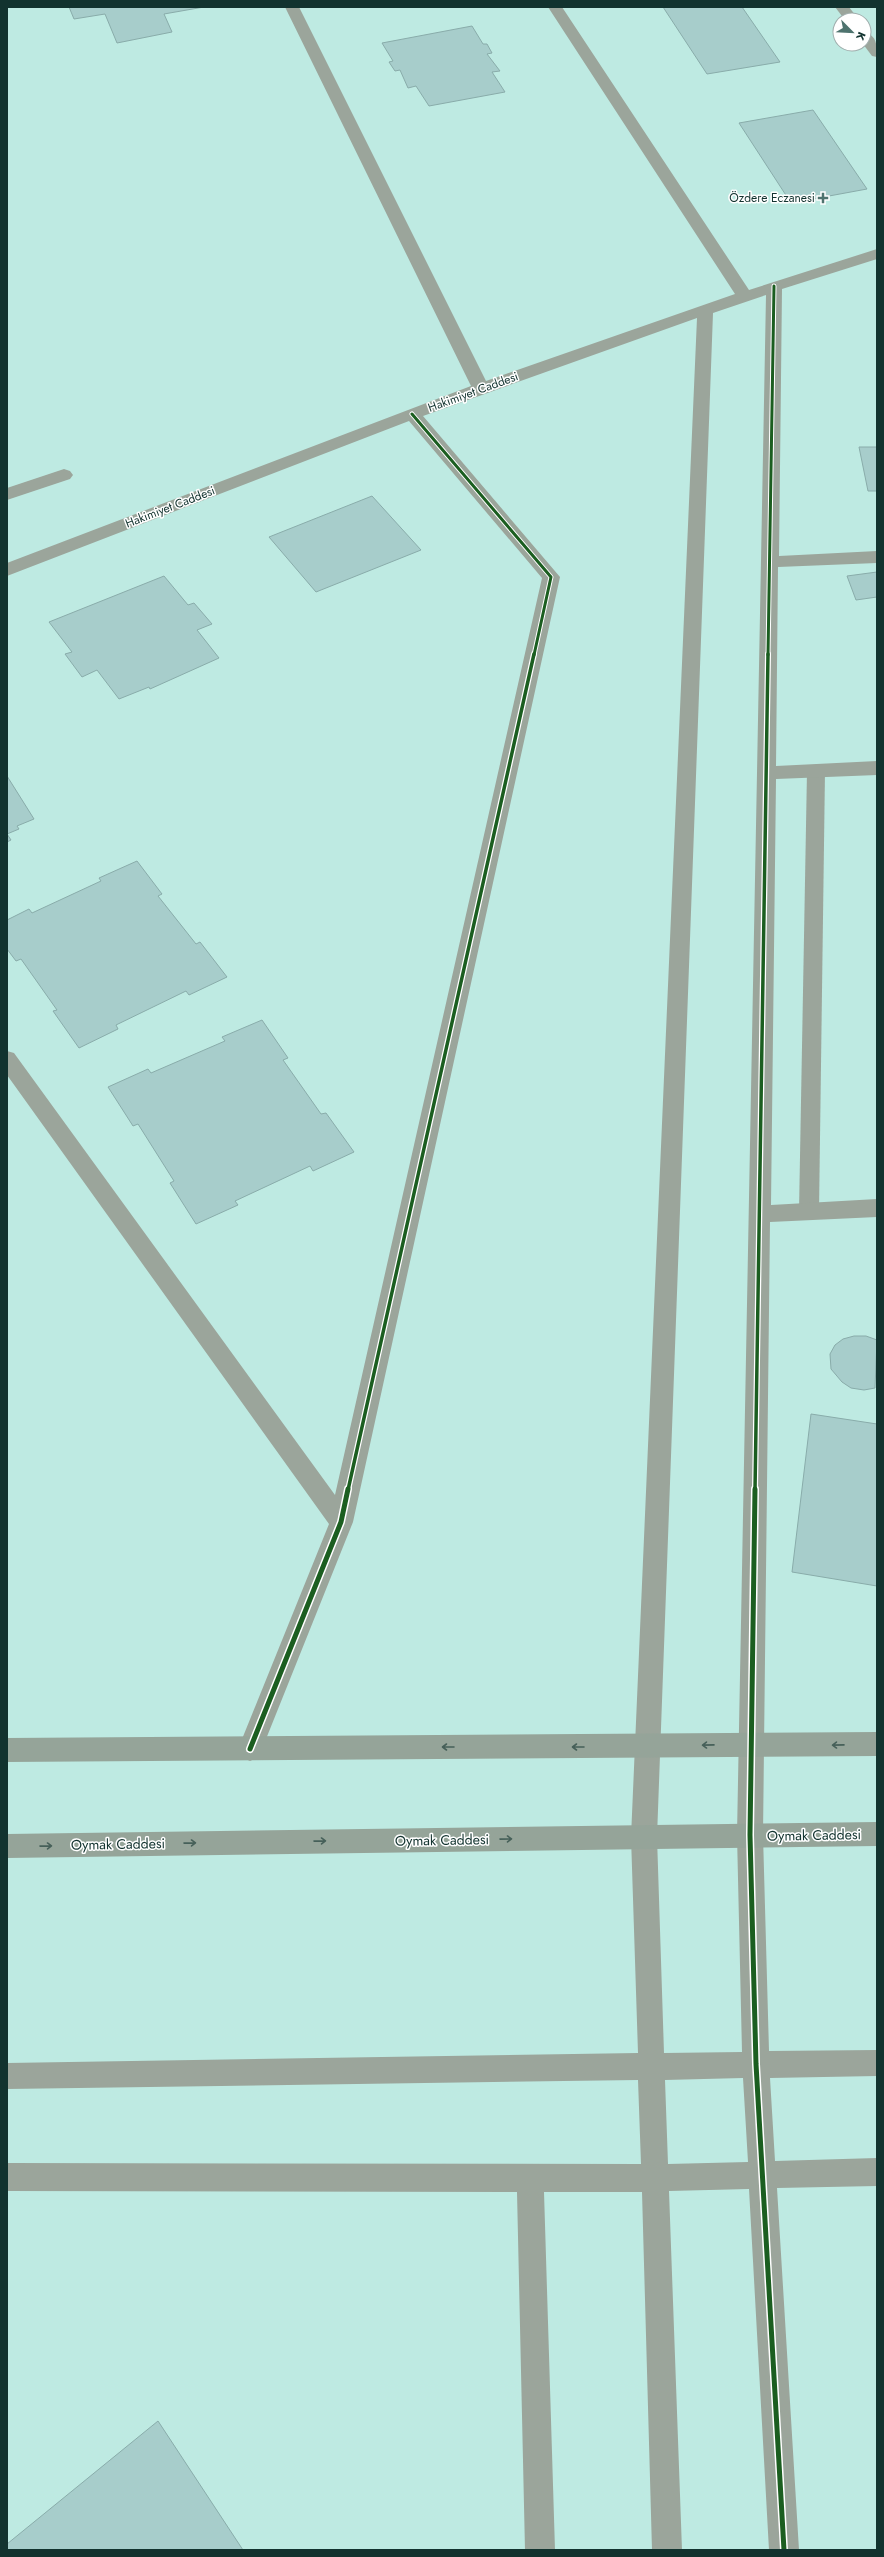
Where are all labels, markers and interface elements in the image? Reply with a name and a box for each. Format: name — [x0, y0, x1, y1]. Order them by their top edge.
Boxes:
north arrow — [832, 12, 872, 52]
text: K — [852, 29, 870, 43]
place label: Özdere Eczanesi — [729, 189, 815, 207]
marker: Özdere Eczanesi — [818, 193, 828, 203]
street label: Hakimiyet Caddesi — [425, 367, 521, 417]
street label: Hakimiyet Caddesi — [123, 482, 217, 532]
one-way arrow — [702, 1741, 715, 1749]
one-way arrow — [832, 1741, 845, 1749]
one-way arrow — [442, 1743, 455, 1751]
one-way arrow — [572, 1743, 585, 1750]
street label: Oymak Caddesi — [767, 1824, 861, 1846]
street label: Oymak Caddesi — [395, 1829, 489, 1851]
street label: Oymak Caddesi — [71, 1833, 165, 1855]
one-way arrow — [499, 1835, 512, 1843]
one-way arrow — [313, 1838, 326, 1845]
one-way arrow — [183, 1839, 196, 1847]
one-way arrow — [39, 1842, 52, 1850]

